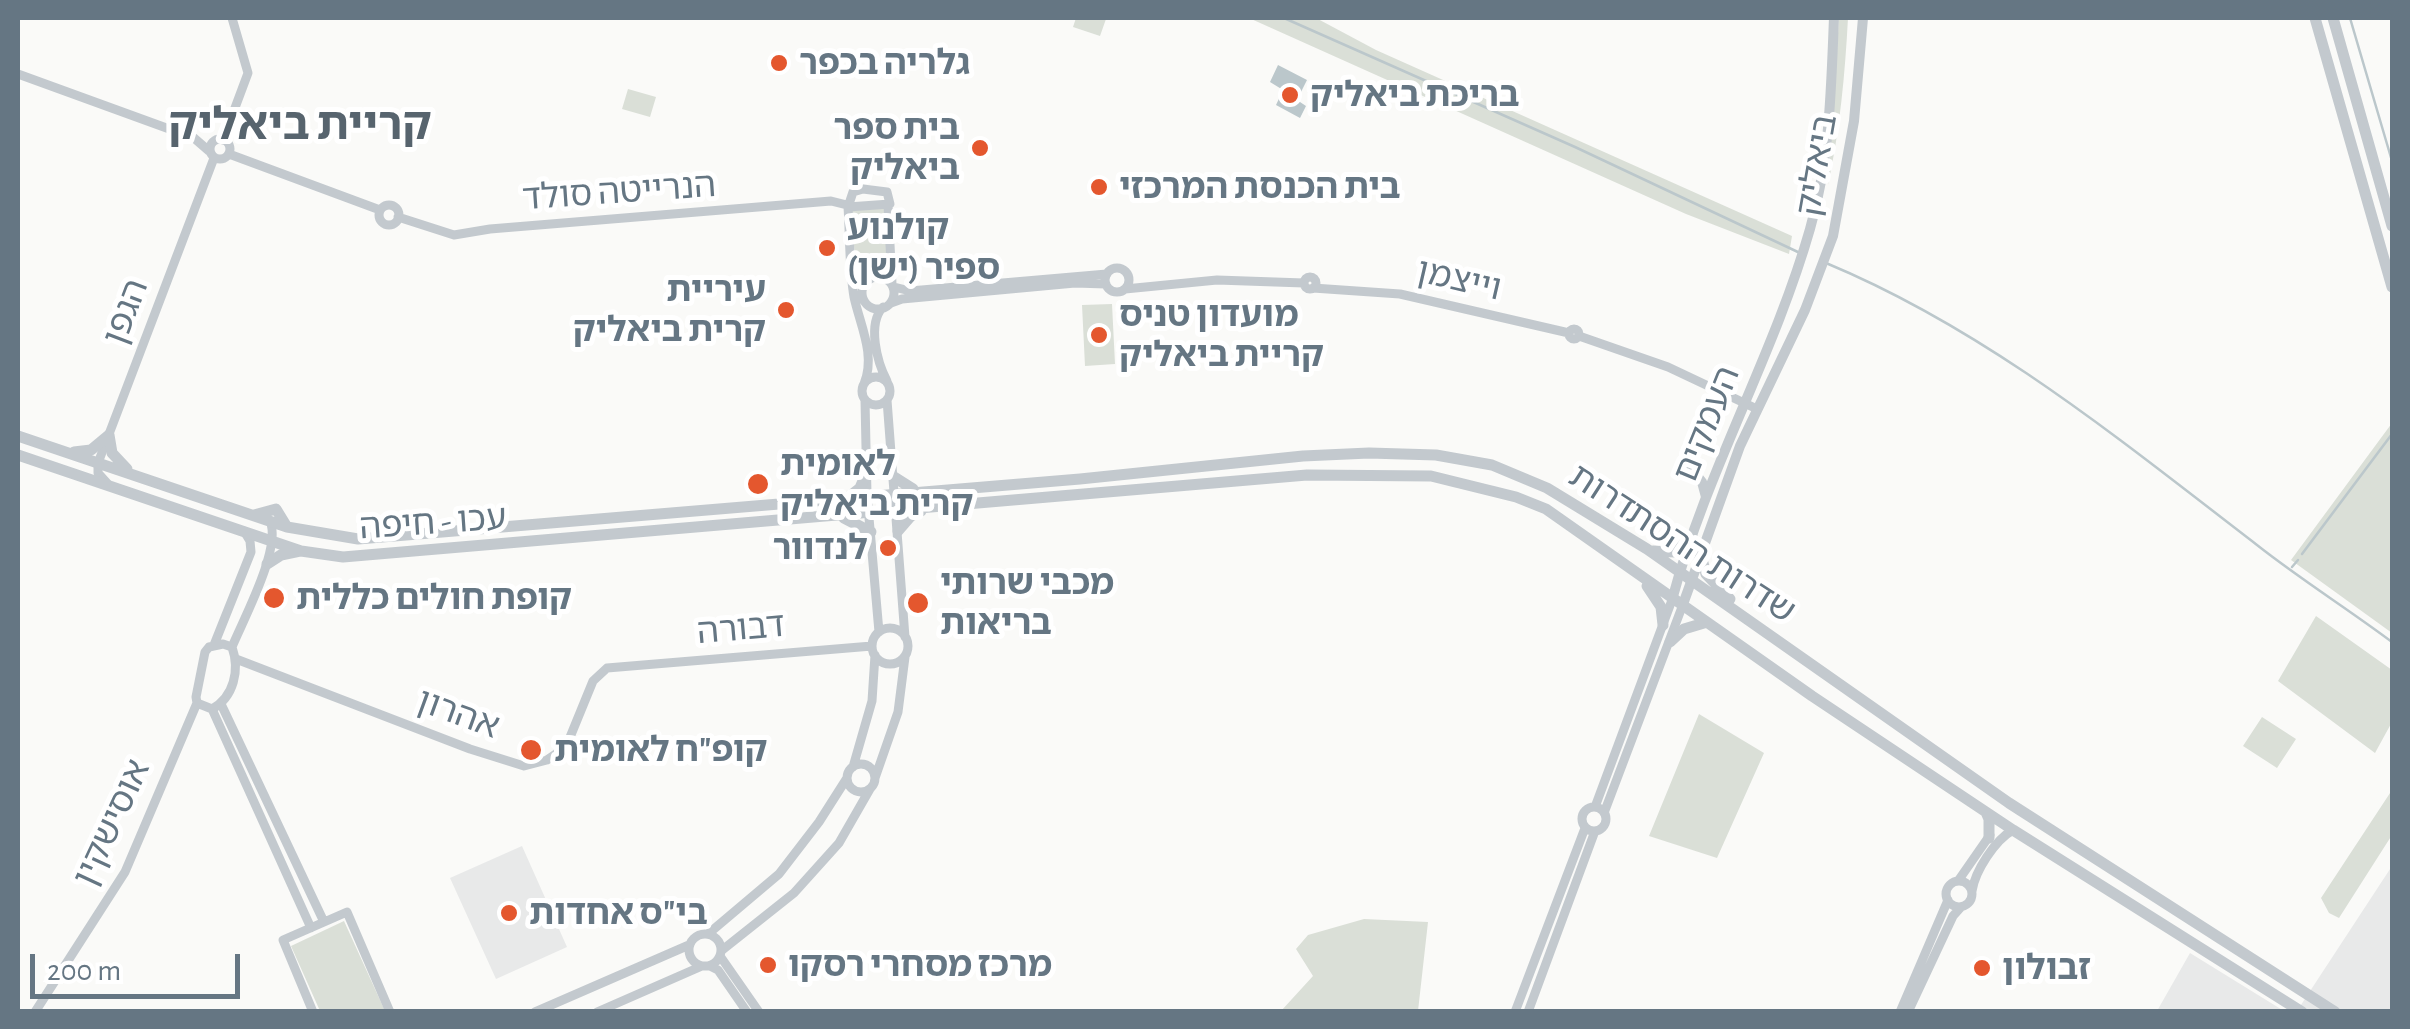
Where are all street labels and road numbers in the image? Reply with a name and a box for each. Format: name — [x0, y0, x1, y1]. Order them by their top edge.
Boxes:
street label: ביאליק — [1787, 111, 1847, 219]
street label: הנרייטה סולד — [521, 164, 717, 220]
street label: וייצמן — [1413, 250, 1505, 310]
street label: הגפן — [94, 273, 158, 351]
street label: העמקים — [1665, 360, 1749, 488]
street label: שדרות ההסתדרות — [1561, 455, 1803, 633]
street label: עכו - חיפה — [358, 497, 508, 549]
street label: דבורה — [695, 604, 787, 654]
street label: אהרון — [411, 680, 505, 748]
street label: אוסישקין — [65, 753, 159, 893]

